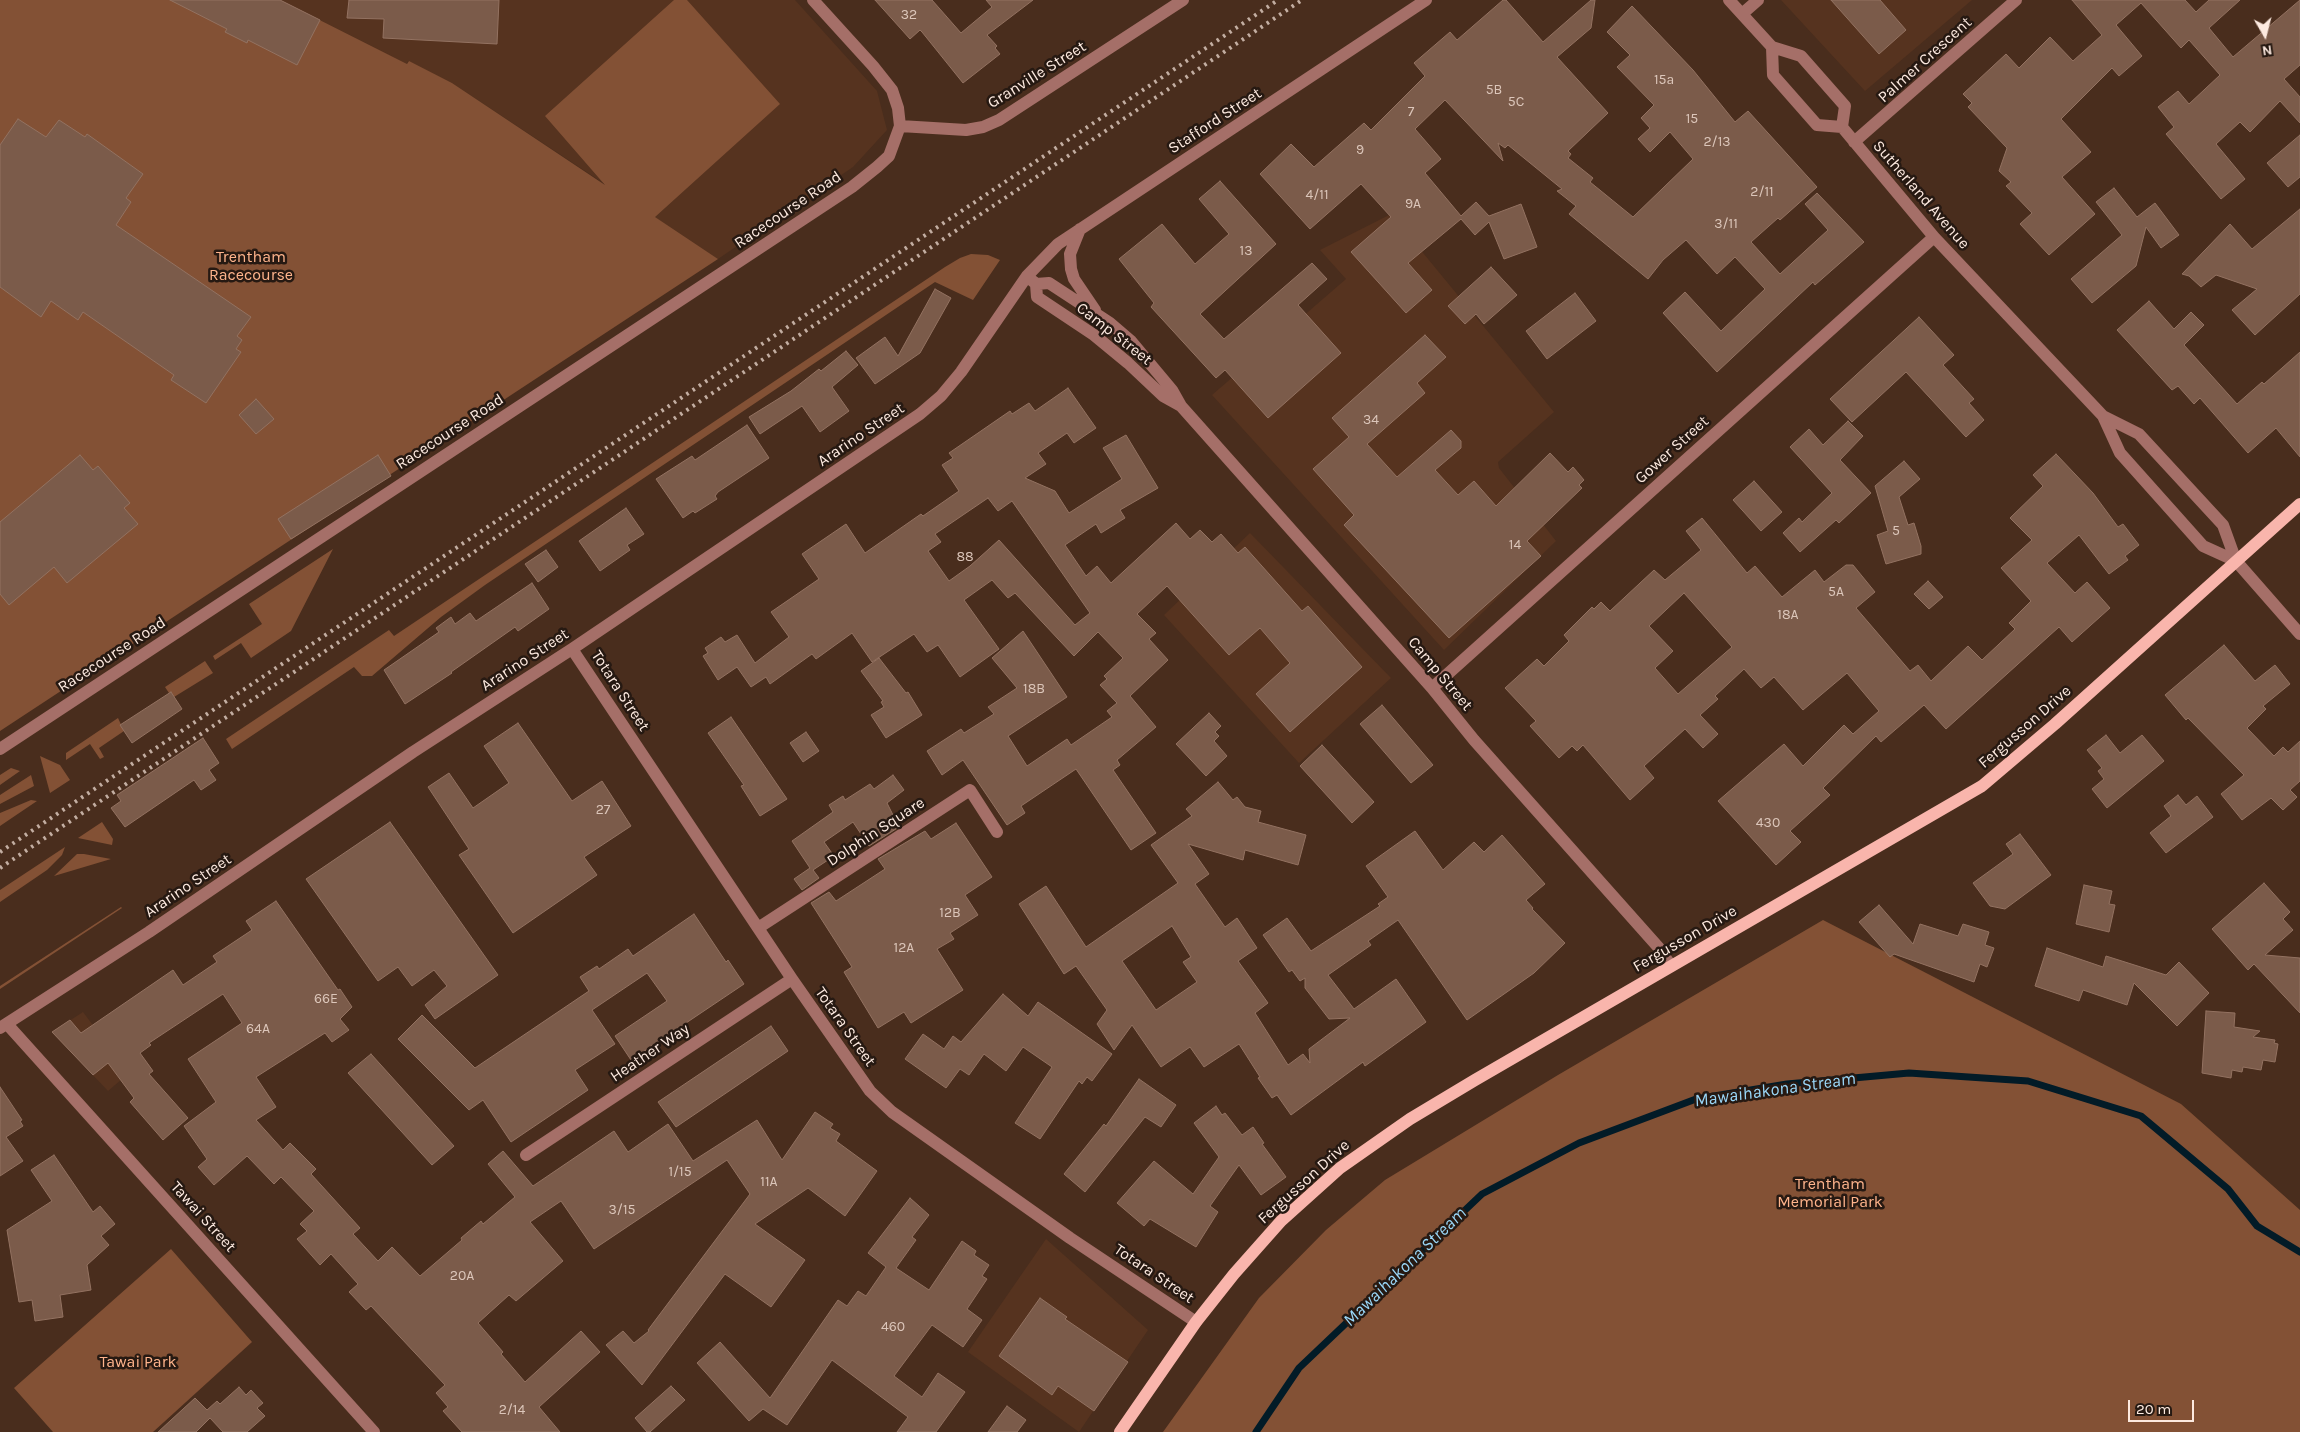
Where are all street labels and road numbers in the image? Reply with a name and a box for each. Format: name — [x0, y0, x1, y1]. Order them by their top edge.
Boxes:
street label: Palmer Crescent — [1874, 13, 1976, 107]
street label: Granville Street — [984, 37, 1090, 113]
street label: Stafford Street — [1165, 84, 1265, 158]
street label: Sutherland Avenue — [1869, 137, 1973, 253]
street label: Racecourse Road — [731, 167, 845, 253]
street label: Camp Street — [1072, 299, 1156, 369]
street label: Racecourse Road — [392, 390, 508, 474]
street label: Ararino Street — [814, 399, 908, 471]
street label: Gower Street — [1631, 412, 1713, 488]
street label: Racecourse Road — [54, 613, 170, 697]
street label: Ararino Street — [478, 625, 572, 695]
street label: Camp Street — [1404, 633, 1476, 715]
street label: Totara Street — [587, 647, 653, 735]
street label: Fergusson Drive — [1975, 681, 2075, 773]
street label: Dolphin Square — [824, 793, 928, 871]
street label: Ararino Street — [141, 850, 235, 922]
street label: Fergusson Drive — [1630, 901, 1740, 977]
street label: Totara Street — [811, 984, 879, 1070]
street label: Heather Way — [607, 1020, 693, 1086]
street label: Fergusson Drive — [1254, 1136, 1354, 1228]
street label: Tawai Street — [166, 1178, 240, 1256]
street label: Totara Street — [1110, 1240, 1198, 1308]

